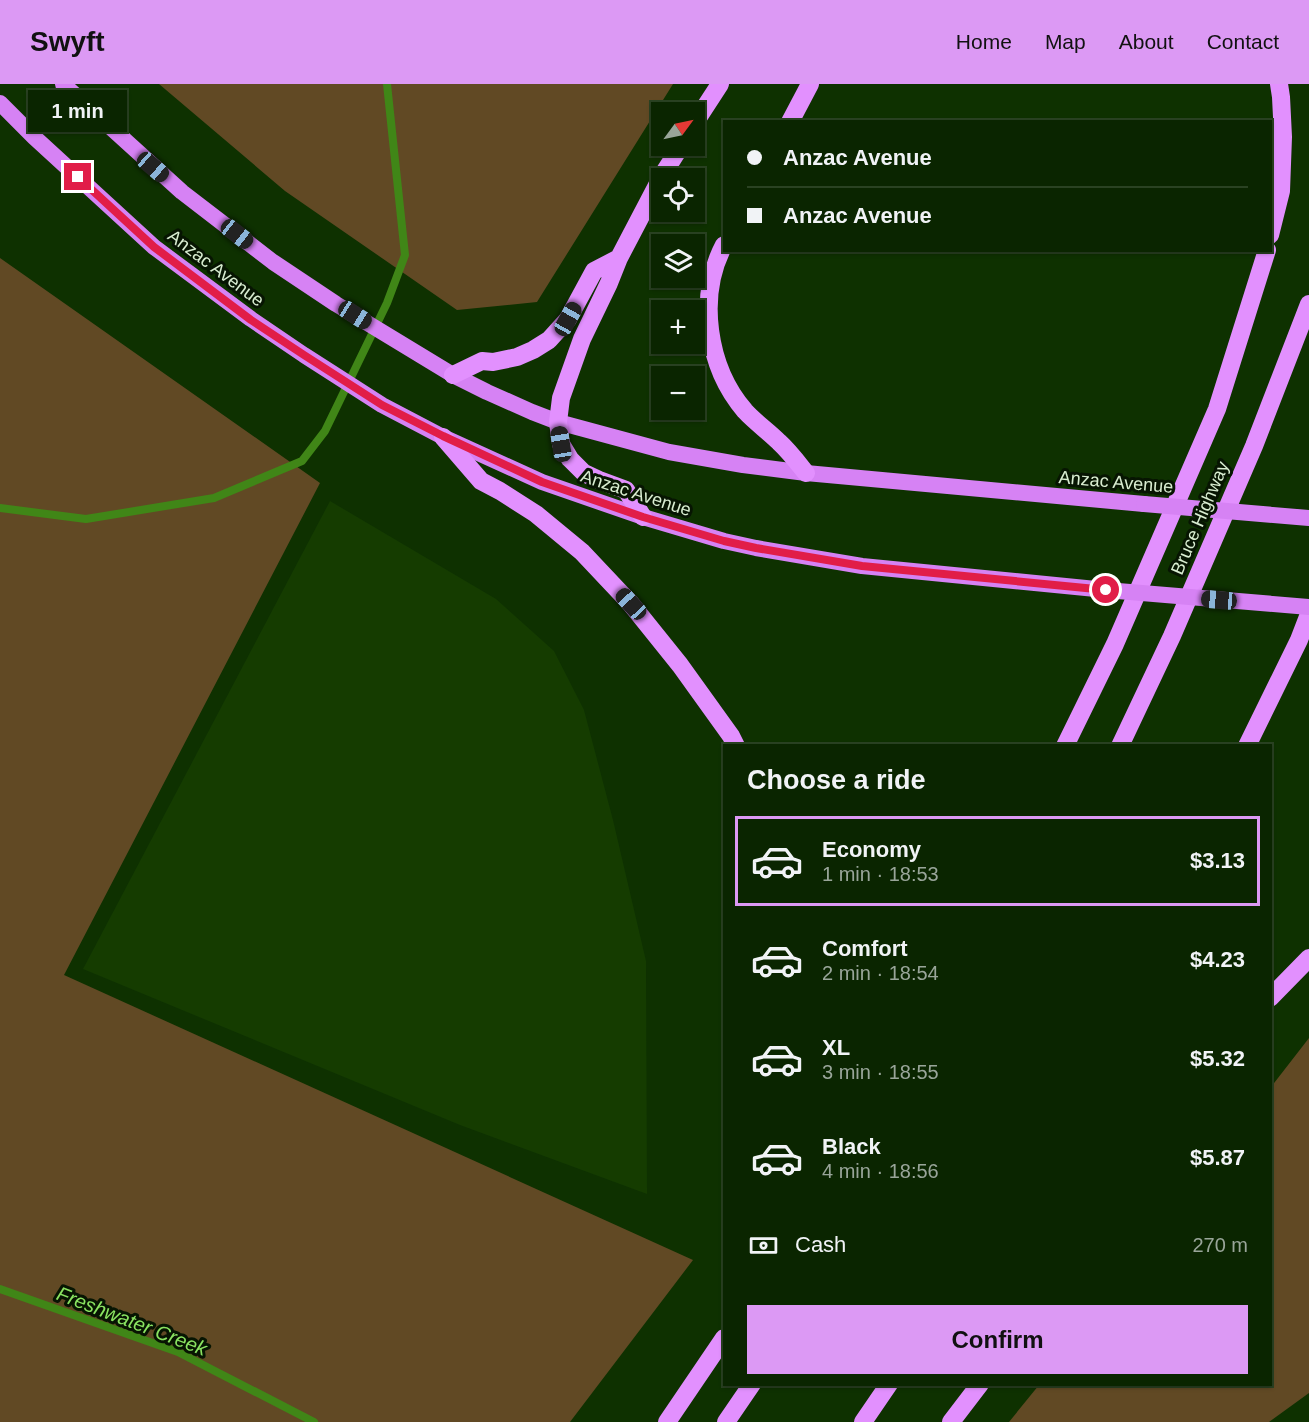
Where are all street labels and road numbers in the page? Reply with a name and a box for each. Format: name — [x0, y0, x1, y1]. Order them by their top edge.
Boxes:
street label: Anzac Avenue — [164, 225, 268, 311]
street label: Bruce Highway — [1167, 458, 1233, 578]
street label: Anzac Avenue — [578, 466, 694, 520]
street label: Anzac Avenue — [1058, 467, 1174, 497]

